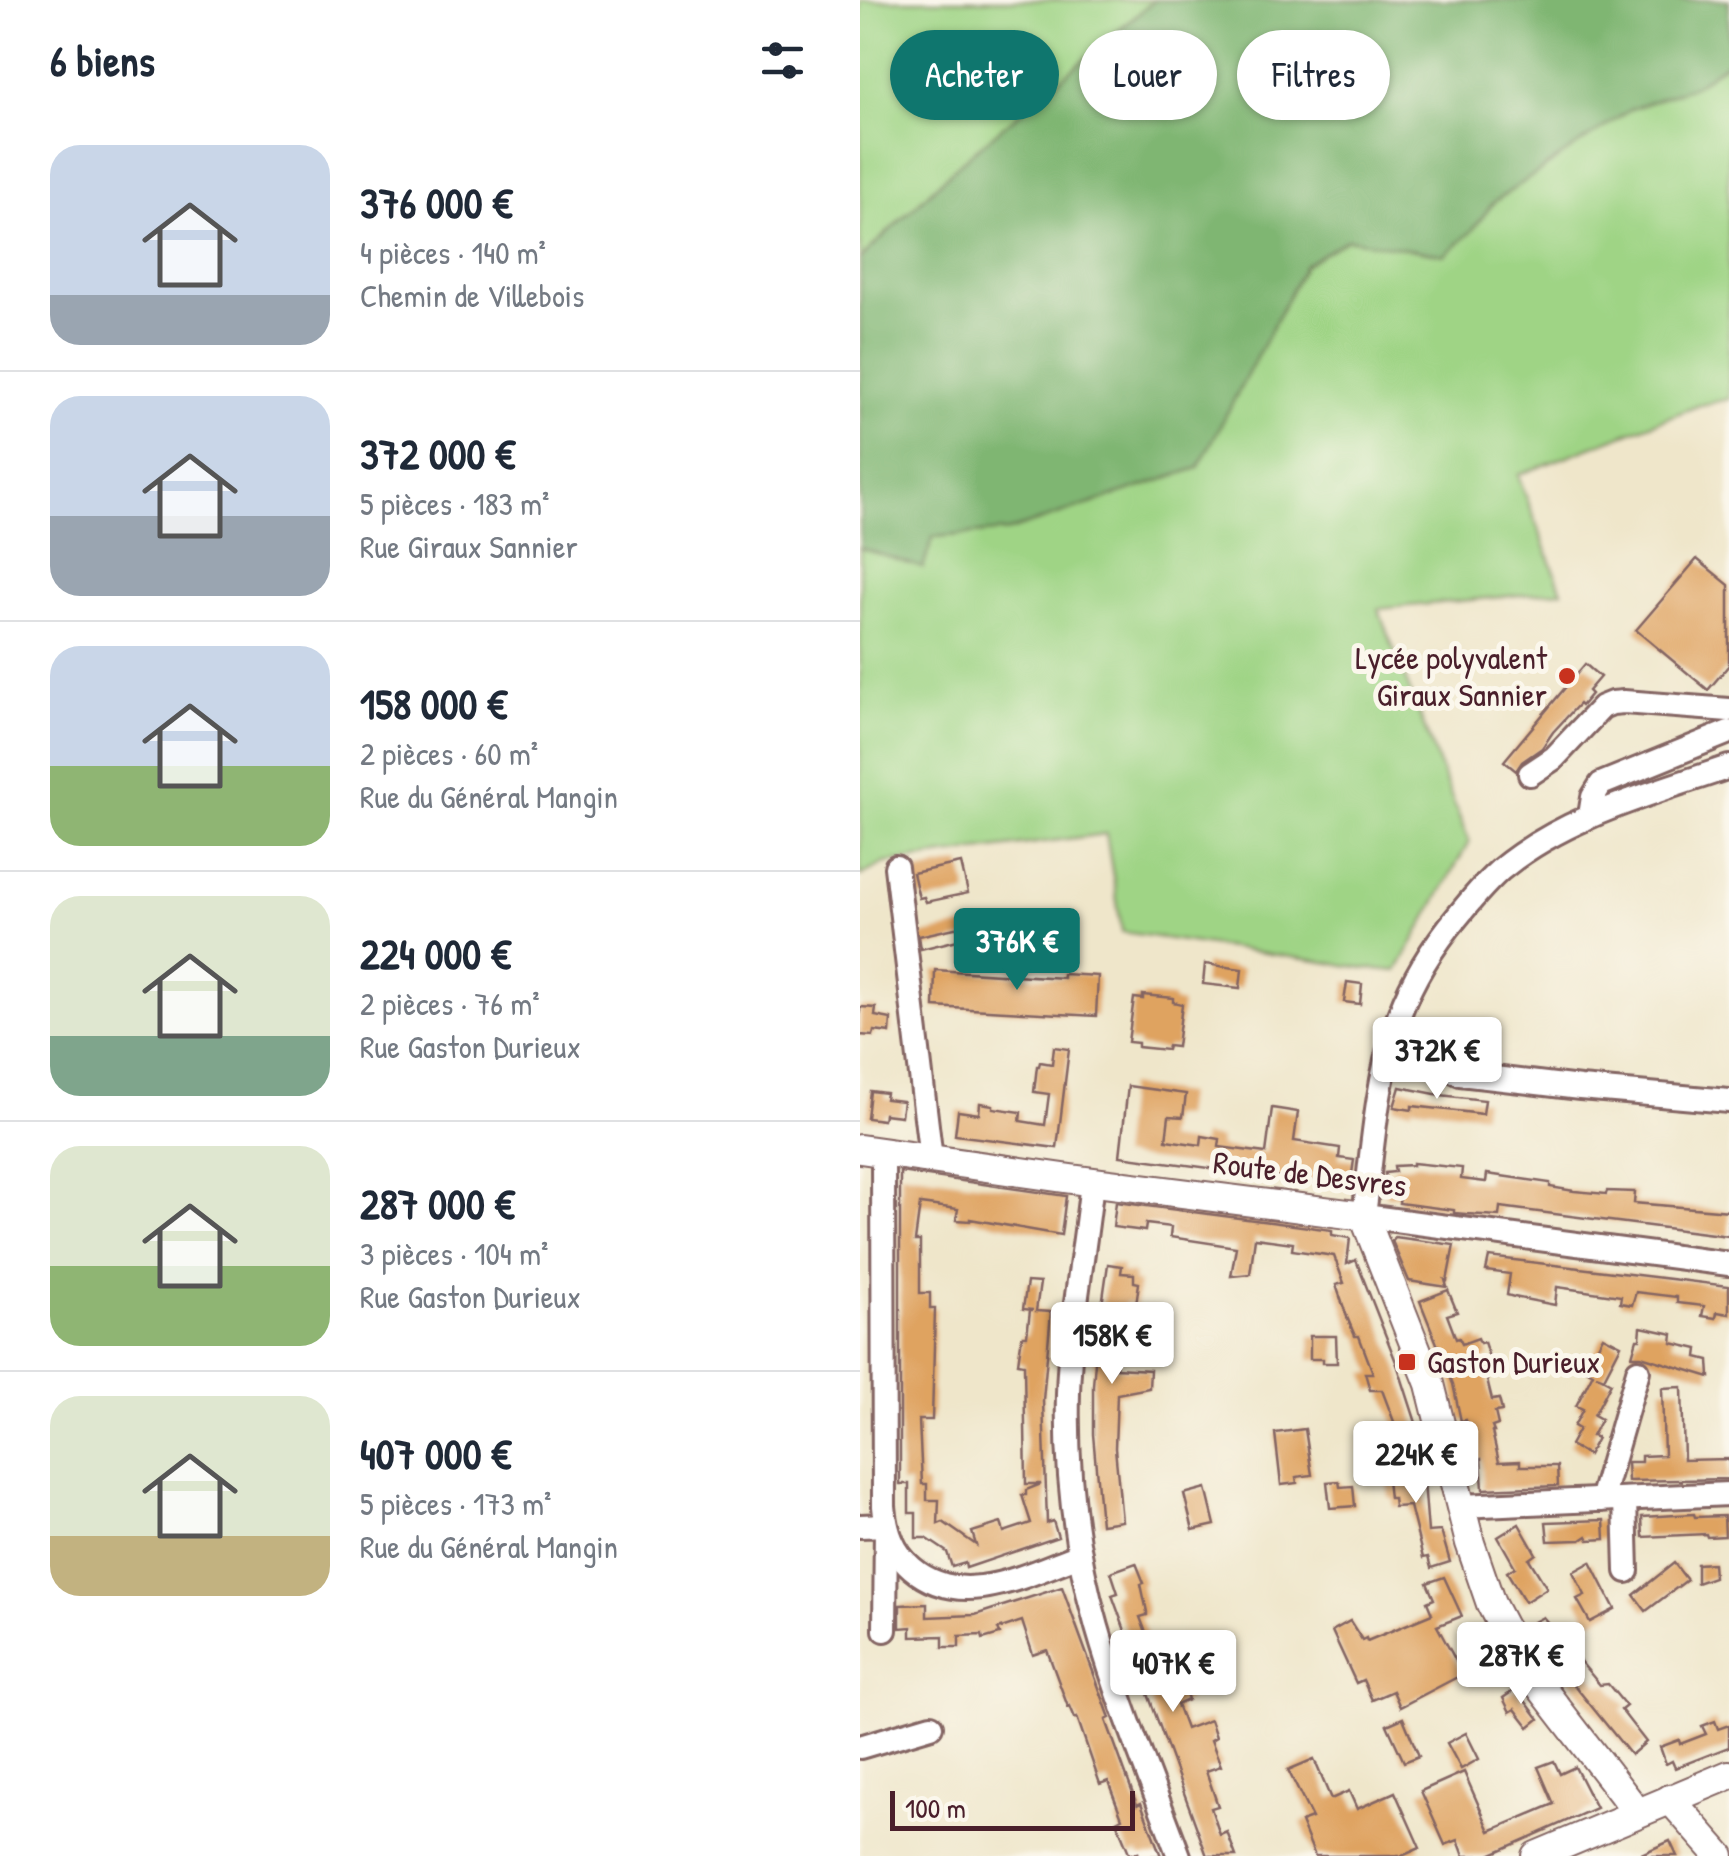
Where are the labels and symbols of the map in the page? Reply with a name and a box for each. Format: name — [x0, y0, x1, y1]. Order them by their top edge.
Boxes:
place label: Lycée polyvalent Giraux Sannier — [1356, 636, 1548, 716]
marker: Lycée polyvalent Giraux Sannier — [1556, 665, 1578, 687]
pin: 376K € — [936, 908, 1098, 993]
pin: 372K € — [1356, 1017, 1518, 1102]
street label: Route de Desvres — [1211, 1140, 1409, 1207]
pin: 158K € — [1031, 1302, 1193, 1387]
place label: Gaston Durieux — [1427, 1340, 1600, 1383]
marker: Gaston Durieux — [1396, 1351, 1418, 1373]
pin: 224K € — [1335, 1421, 1497, 1506]
pin: 287K € — [1440, 1622, 1602, 1707]
pin: 407K € — [1092, 1630, 1254, 1715]
scale bar — [890, 1786, 1135, 1830]

